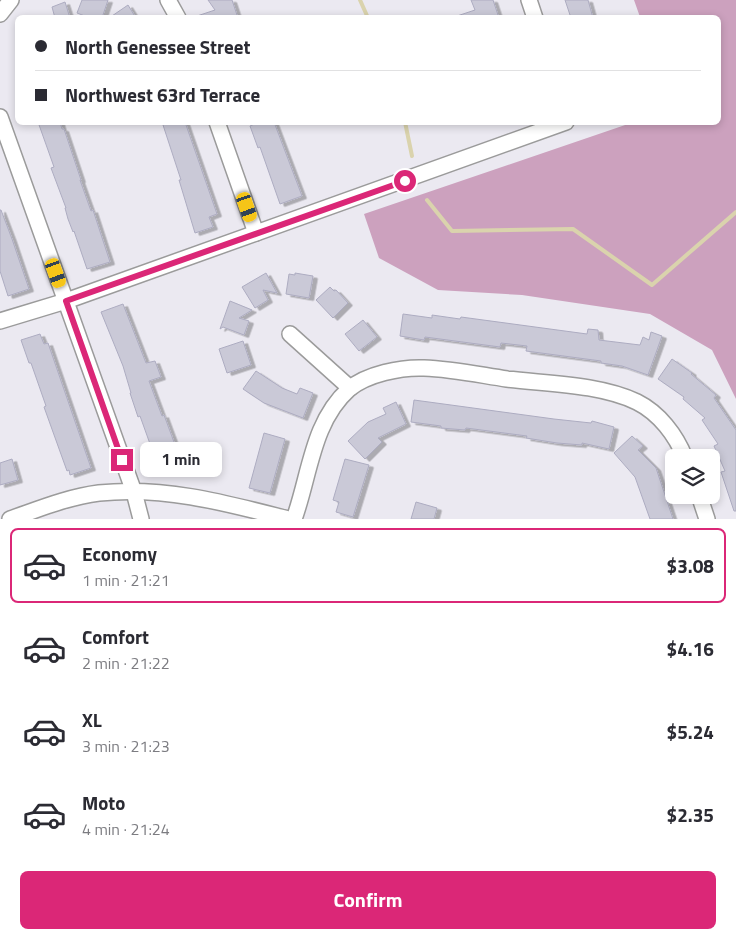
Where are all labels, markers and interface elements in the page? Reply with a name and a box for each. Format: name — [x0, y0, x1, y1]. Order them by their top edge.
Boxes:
text: North Genessee Street — [65, 32, 250, 61]
text: Northwest 63rd Terrace — [65, 80, 260, 109]
route start — [394, 170, 416, 192]
car — [235, 190, 258, 224]
car — [43, 256, 68, 290]
callout: 1 min — [140, 442, 222, 478]
text: 1 min — [162, 447, 200, 471]
route end — [111, 449, 133, 471]
map controls — [665, 449, 720, 504]
button: layers — [665, 449, 720, 504]
text: Economy — [82, 539, 157, 568]
icon: car — [22, 543, 67, 588]
text: $3.08 — [667, 551, 714, 580]
text: 1 min · 21:21 — [82, 568, 170, 592]
text: Comfort — [82, 622, 149, 651]
icon: car — [22, 626, 67, 671]
text: $4.16 — [667, 634, 714, 663]
text: 2 min · 21:22 — [82, 651, 170, 675]
text: XL — [82, 705, 102, 734]
icon: car — [22, 709, 67, 754]
text: $5.24 — [667, 717, 714, 746]
text: 3 min · 21:23 — [82, 734, 170, 758]
text: Moto — [82, 788, 125, 817]
icon: car — [22, 792, 67, 837]
text: $2.35 — [667, 800, 714, 829]
text: 4 min · 21:24 — [82, 817, 170, 841]
button: Confirm — [20, 871, 716, 929]

